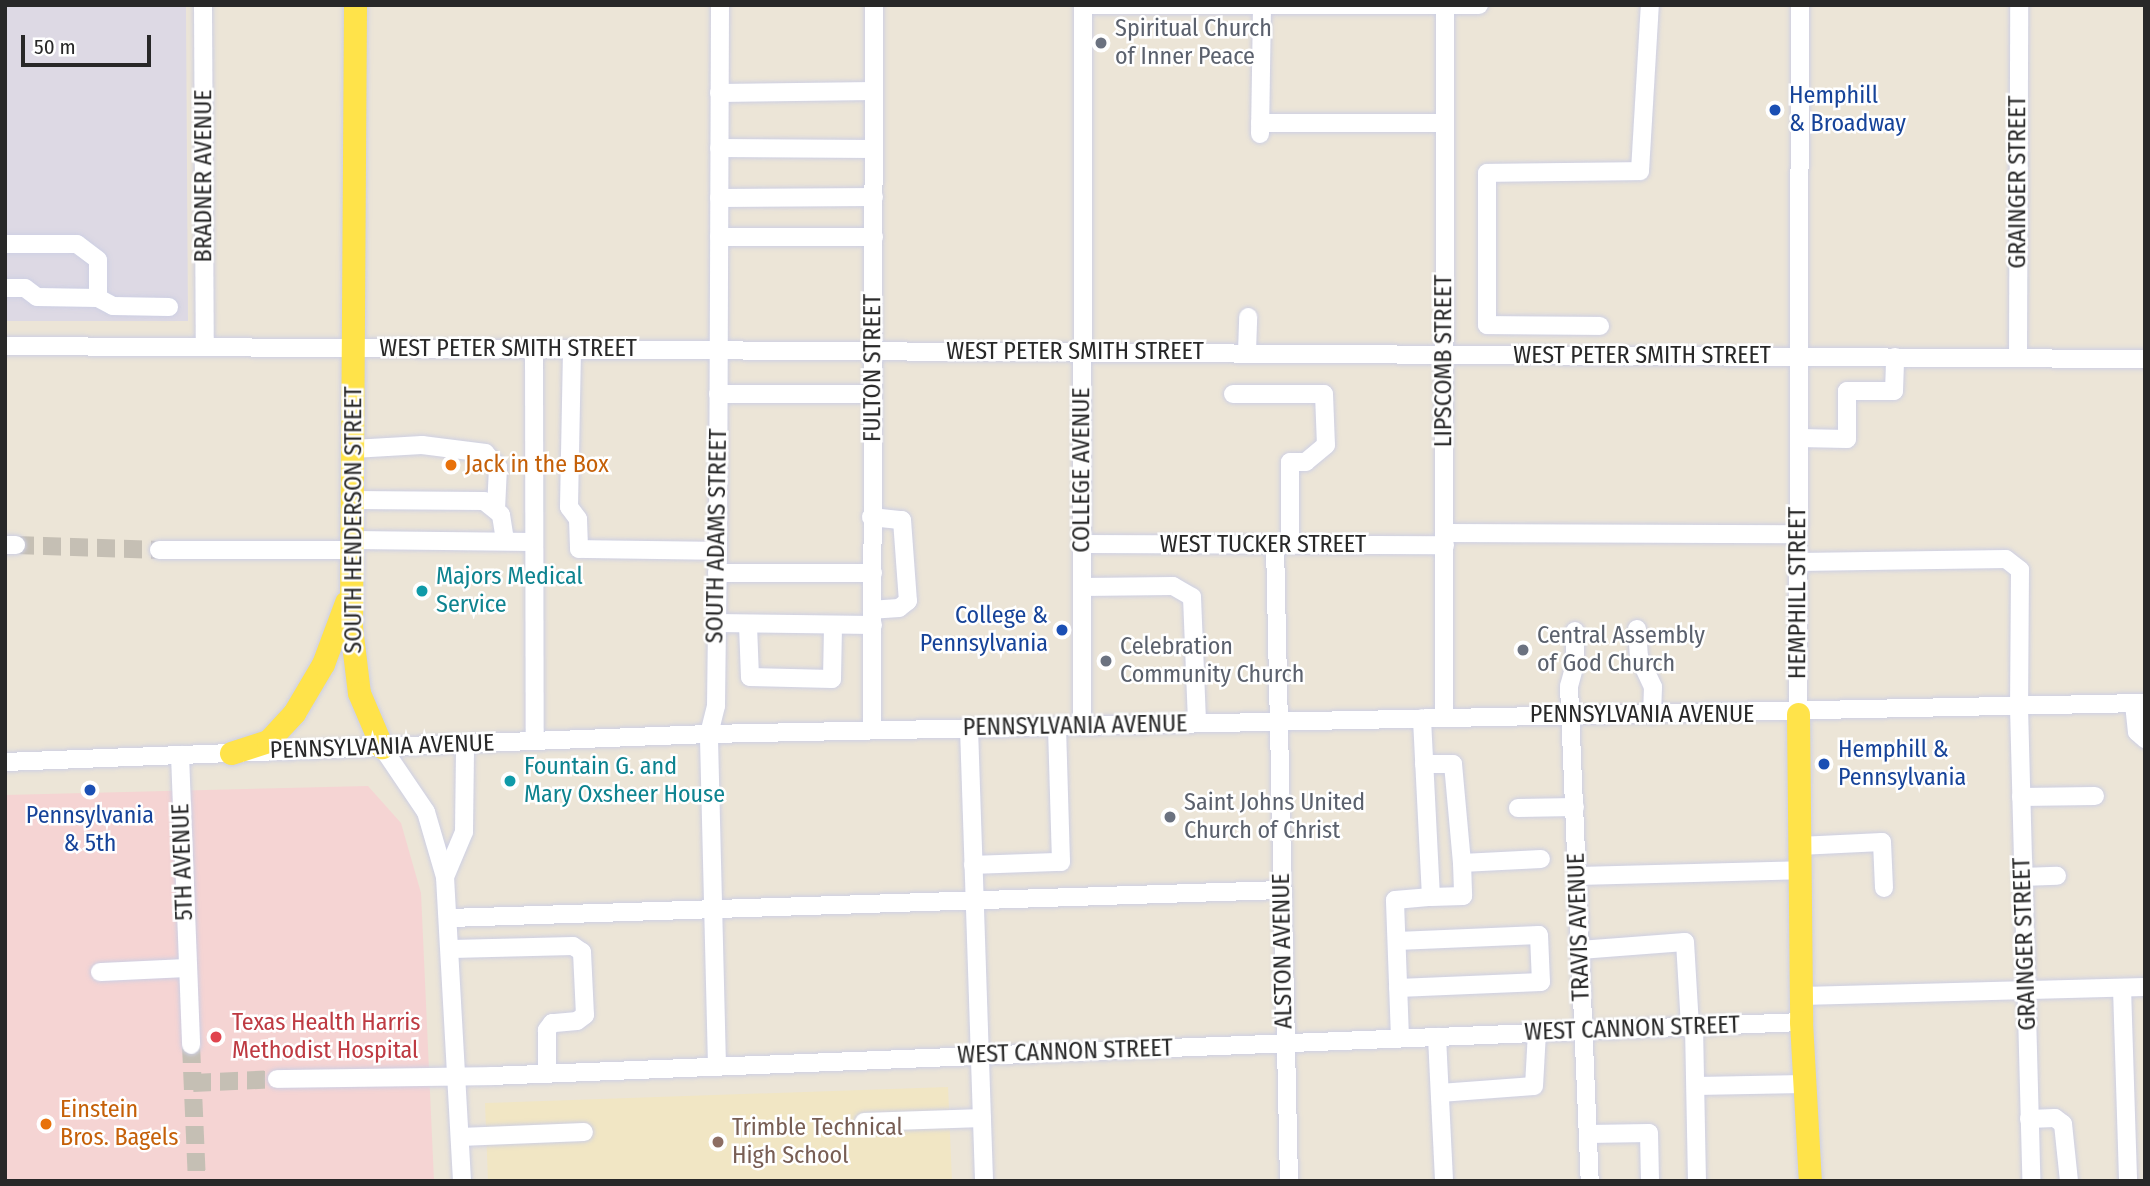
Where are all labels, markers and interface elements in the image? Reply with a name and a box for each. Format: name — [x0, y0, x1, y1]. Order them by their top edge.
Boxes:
place label: Spiritual Church of Inner Peace — [1115, 15, 1272, 71]
scale bar — [24, 21, 154, 65]
text: 50 m — [34, 34, 76, 60]
marker: Spiritual Church of Inner Peace — [1093, 35, 1109, 51]
place label: Hemphill & Broadway — [1789, 82, 1906, 138]
street label: BRADNER AVENUE — [190, 89, 218, 263]
street label: GRAINGER STREET — [2004, 95, 2032, 269]
marker: Hemphill & Broadway — [1767, 102, 1783, 118]
street label: LIPSCOMB STREET — [1430, 275, 1458, 447]
street label: FULTON STREET — [859, 294, 887, 442]
street label: WEST PETER SMITH STREET — [379, 335, 637, 363]
street label: WEST PETER SMITH STREET — [946, 338, 1204, 366]
street label: WEST PETER SMITH STREET — [1513, 342, 1771, 370]
street label: SOUTH HENDERSON STREET — [340, 386, 368, 654]
street label: COLLEGE AVENUE — [1068, 387, 1096, 553]
street label: SOUTH ADAMS STREET — [701, 428, 733, 644]
place label: Jack in the Box — [465, 451, 609, 479]
marker: Jack in the Box — [443, 457, 459, 473]
street label: HEMPHILL STREET — [1784, 507, 1812, 679]
street label: WEST TUCKER STREET — [1160, 531, 1366, 559]
place label: Majors Medical Service — [436, 563, 583, 619]
marker: Majors Medical Service — [414, 583, 430, 599]
place label: College & Pennsylvania — [920, 602, 1048, 658]
marker: College & Pennsylvania — [1054, 622, 1070, 638]
place label: Central Assembly of God Church — [1537, 622, 1705, 678]
place label: Celebration Community Church — [1120, 633, 1304, 689]
marker: Central Assembly of God Church — [1515, 642, 1531, 658]
marker: Celebration Community Church — [1098, 653, 1114, 669]
street label: PENNSYLVANIA AVENUE — [1530, 701, 1754, 729]
street label: PENNSYLVANIA AVENUE — [962, 710, 1188, 742]
street label: PENNSYLVANIA AVENUE — [269, 729, 495, 765]
place label: Hemphill & Pennsylvania — [1838, 736, 1966, 792]
place label: Fountain G. and Mary Oxsheer House — [524, 753, 725, 809]
marker: Hemphill & Pennsylvania — [1816, 756, 1832, 772]
marker: Fountain G. and Mary Oxsheer House — [502, 773, 518, 789]
marker: Pennsylvania & 5th — [82, 782, 98, 798]
place label: Saint Johns United Church of Christ — [1184, 789, 1365, 845]
place label: Pennsylvania & 5th — [26, 802, 154, 858]
street label: 5TH AVENUE — [167, 803, 199, 921]
marker: Saint Johns United Church of Christ — [1162, 809, 1178, 825]
street label: TRAVIS AVENUE — [1562, 852, 1596, 1002]
street label: GRAINGER STREET — [2008, 857, 2042, 1031]
street label: ALSTON AVENUE — [1267, 873, 1299, 1029]
place label: Texas Health Harris Methodist Hospital — [232, 1009, 421, 1065]
street label: WEST CANNON STREET — [1524, 1011, 1740, 1047]
marker: Texas Health Harris Methodist Hospital — [206, 1027, 226, 1047]
street label: WEST CANNON STREET — [957, 1034, 1173, 1070]
place label: Einstein Bros. Bagels — [60, 1096, 178, 1152]
place label: Trimble Technical High School — [732, 1114, 903, 1170]
marker: Einstein Bros. Bagels — [38, 1116, 54, 1132]
marker: Trimble Technical High School — [710, 1134, 726, 1150]

